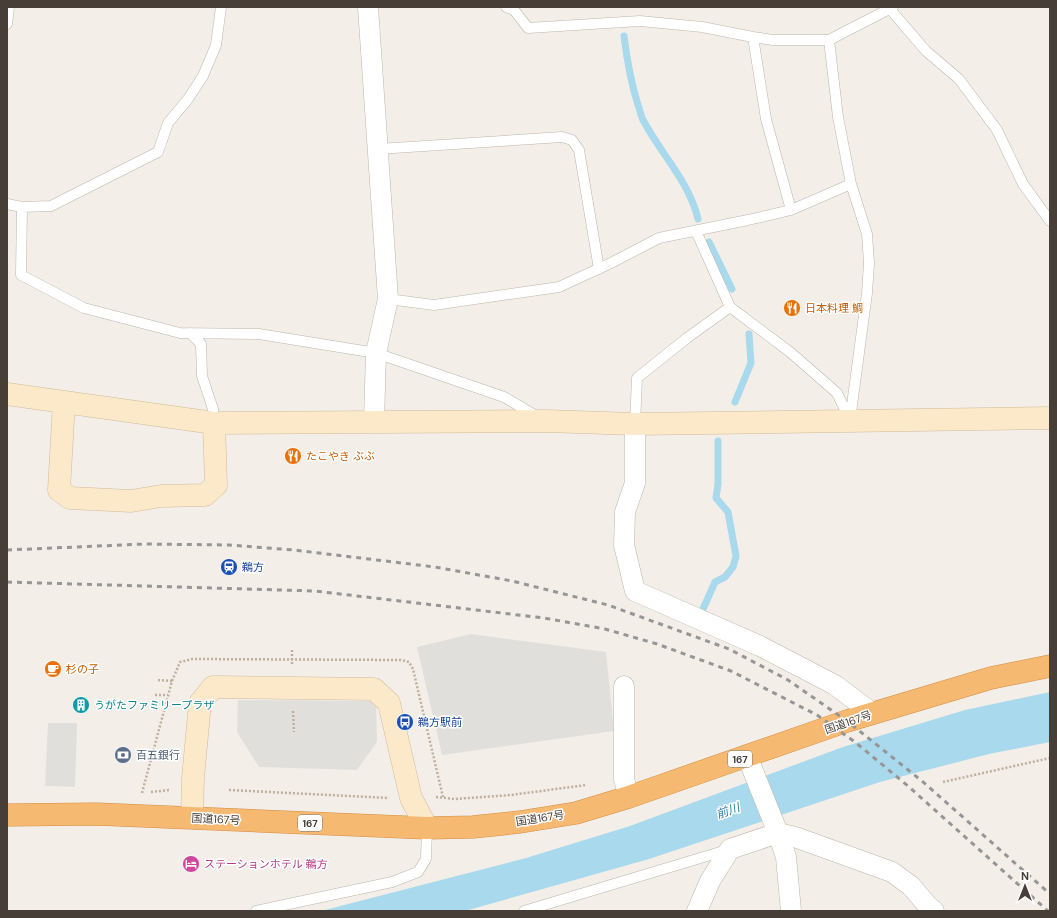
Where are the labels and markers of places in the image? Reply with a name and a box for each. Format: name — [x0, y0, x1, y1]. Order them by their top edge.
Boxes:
restaurant icon: 日本料理 鯛 — [782, 298, 802, 318]
place label: 日本料理 鯛 — [805, 301, 863, 315]
restaurant icon: たこやき ぶぶ — [283, 446, 303, 466]
place label: たこやき ぶぶ — [306, 449, 375, 463]
station icon: 鵜方 — [219, 557, 239, 577]
place label: 鵜方 — [242, 560, 264, 574]
cafe icon: 杉の子 — [43, 659, 63, 679]
place label: 杉の子 — [66, 662, 99, 676]
building icon: うがたファミリープラザ — [71, 695, 91, 715]
place label: うがたファミリープラザ — [94, 698, 214, 712]
bus stop icon: 鵜方駅前 — [395, 712, 415, 732]
place label: 鵜方駅前 — [418, 715, 462, 729]
bank icon: 百五銀行 — [113, 745, 133, 765]
place label: 百五銀行 — [136, 748, 180, 762]
hotel icon: ステーションホテル 鵜方 — [181, 854, 201, 874]
place label: ステーションホテル 鵜方 — [204, 857, 328, 871]

